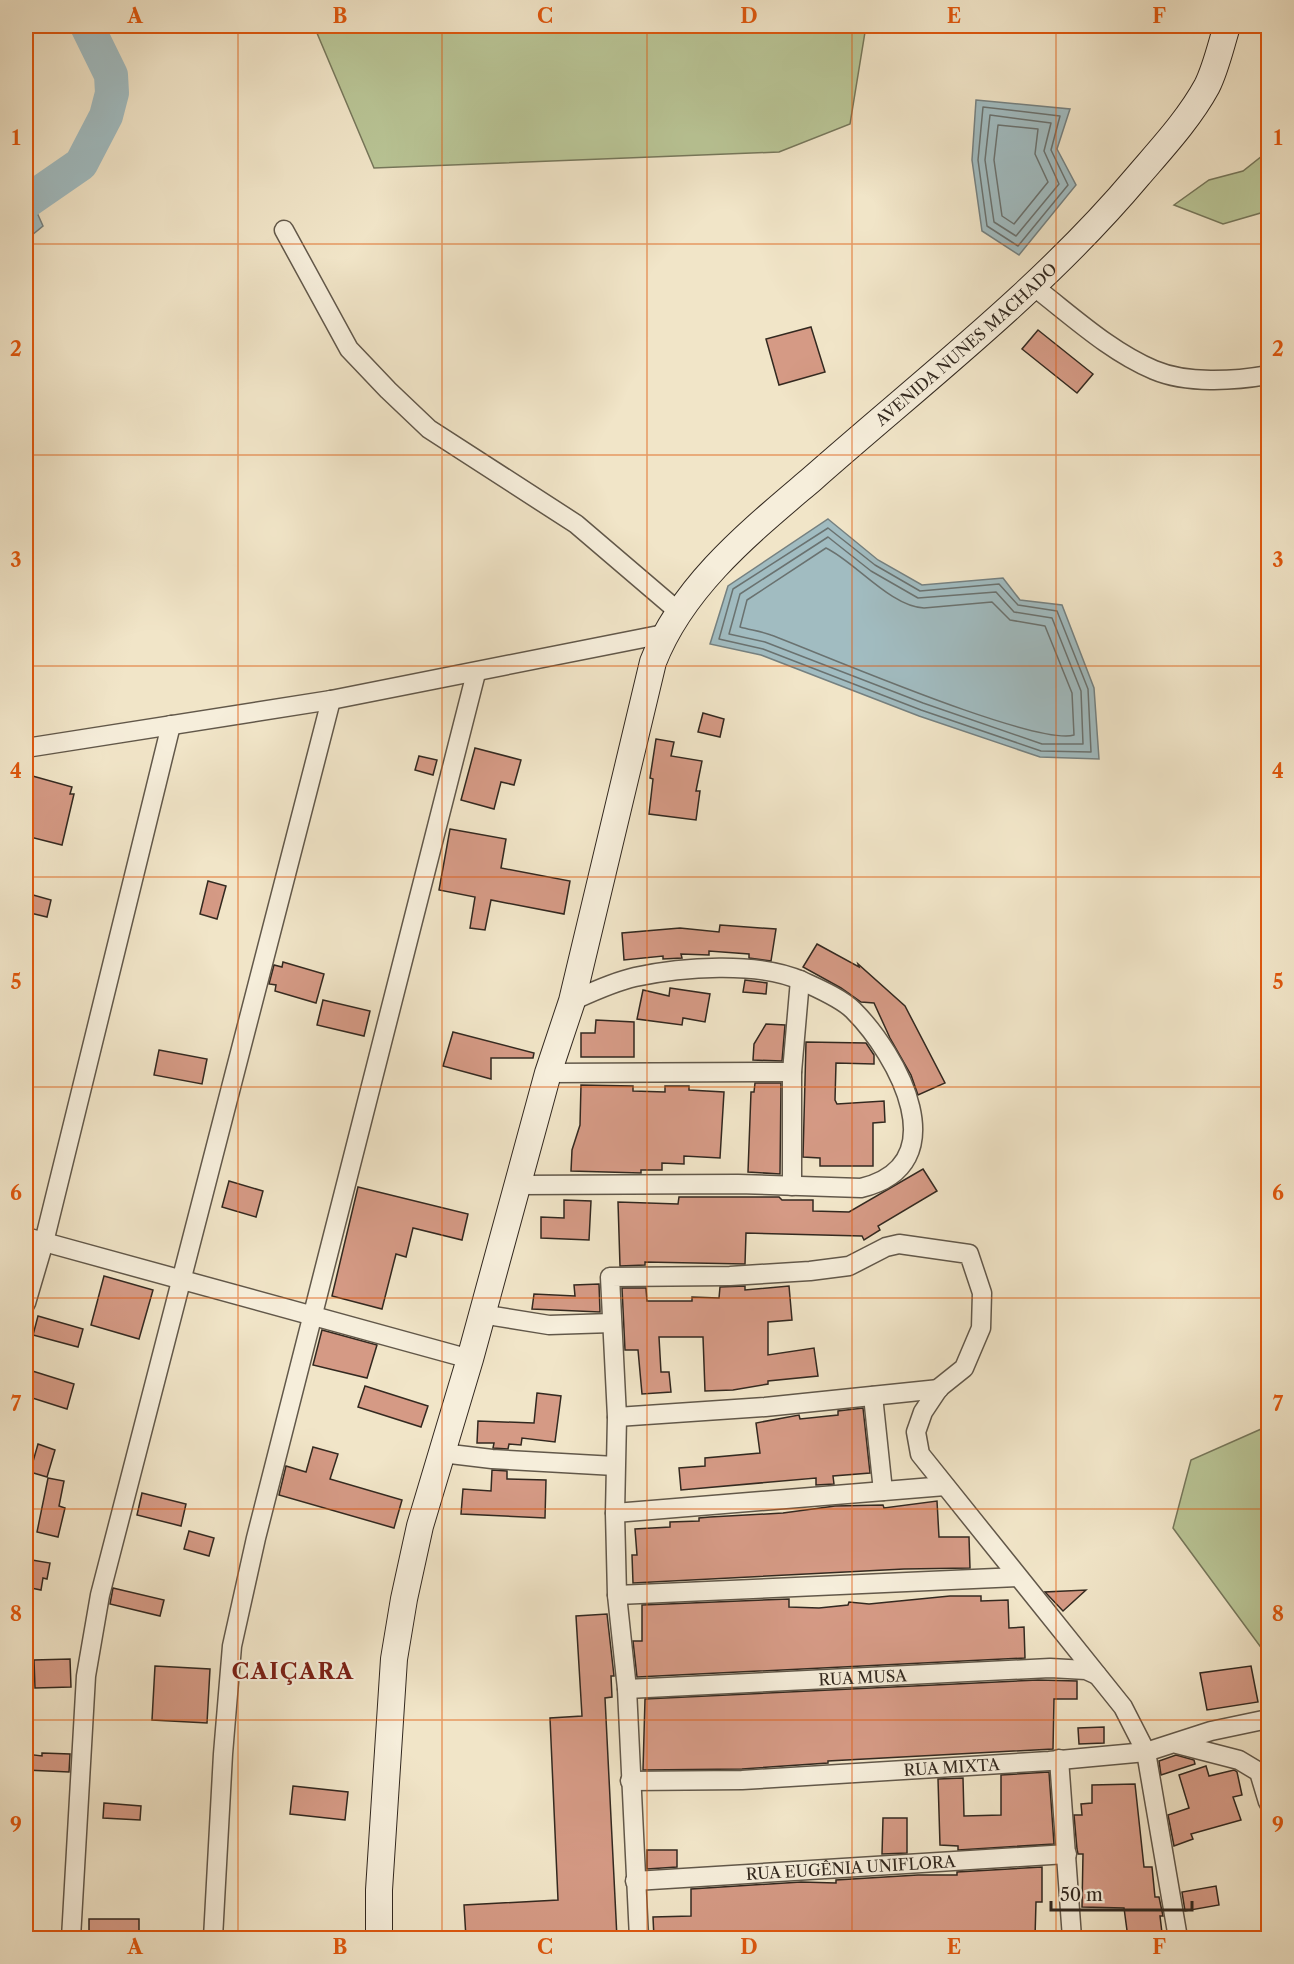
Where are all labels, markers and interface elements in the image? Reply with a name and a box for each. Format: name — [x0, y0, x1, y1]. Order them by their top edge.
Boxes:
text: A — [126, 4, 143, 28]
text: B — [333, 4, 348, 28]
text: C — [537, 4, 553, 28]
text: D — [740, 4, 758, 28]
text: E — [947, 4, 961, 28]
text: F — [1152, 4, 1166, 28]
text: 1 — [12, 126, 21, 150]
text: 1 — [1274, 126, 1283, 150]
street label: AVENIDA NUNES MACHADO — [870, 259, 1061, 431]
text: 2 — [10, 337, 22, 361]
text: 2 — [1272, 337, 1284, 361]
text: 3 — [10, 548, 22, 572]
text: 3 — [1272, 548, 1284, 572]
text: 4 — [10, 759, 22, 783]
text: 4 — [1272, 759, 1284, 783]
text: 5 — [10, 970, 22, 994]
text: 5 — [1272, 970, 1284, 994]
text: 6 — [10, 1181, 22, 1205]
text: 6 — [1272, 1181, 1284, 1205]
text: 7 — [11, 1392, 22, 1416]
text: 7 — [1273, 1392, 1284, 1416]
text: 8 — [10, 1602, 22, 1626]
text: 8 — [1272, 1602, 1284, 1626]
district label: CAIÇARA — [232, 1658, 354, 1685]
street label: RUA MUSA — [818, 1665, 909, 1689]
street label: RUA MIXTA — [903, 1754, 1001, 1780]
text: 9 — [10, 1813, 22, 1837]
text: 9 — [1272, 1813, 1284, 1837]
street label: RUA EUGÊNIA UNIFLORA — [745, 1851, 957, 1884]
scale bar — [1051, 1874, 1192, 1912]
text: 50 m — [1060, 1884, 1103, 1906]
text: A — [126, 1935, 143, 1959]
text: B — [333, 1935, 348, 1959]
text: C — [537, 1935, 553, 1959]
text: D — [740, 1935, 758, 1959]
text: E — [947, 1935, 961, 1959]
text: F — [1152, 1935, 1166, 1959]

